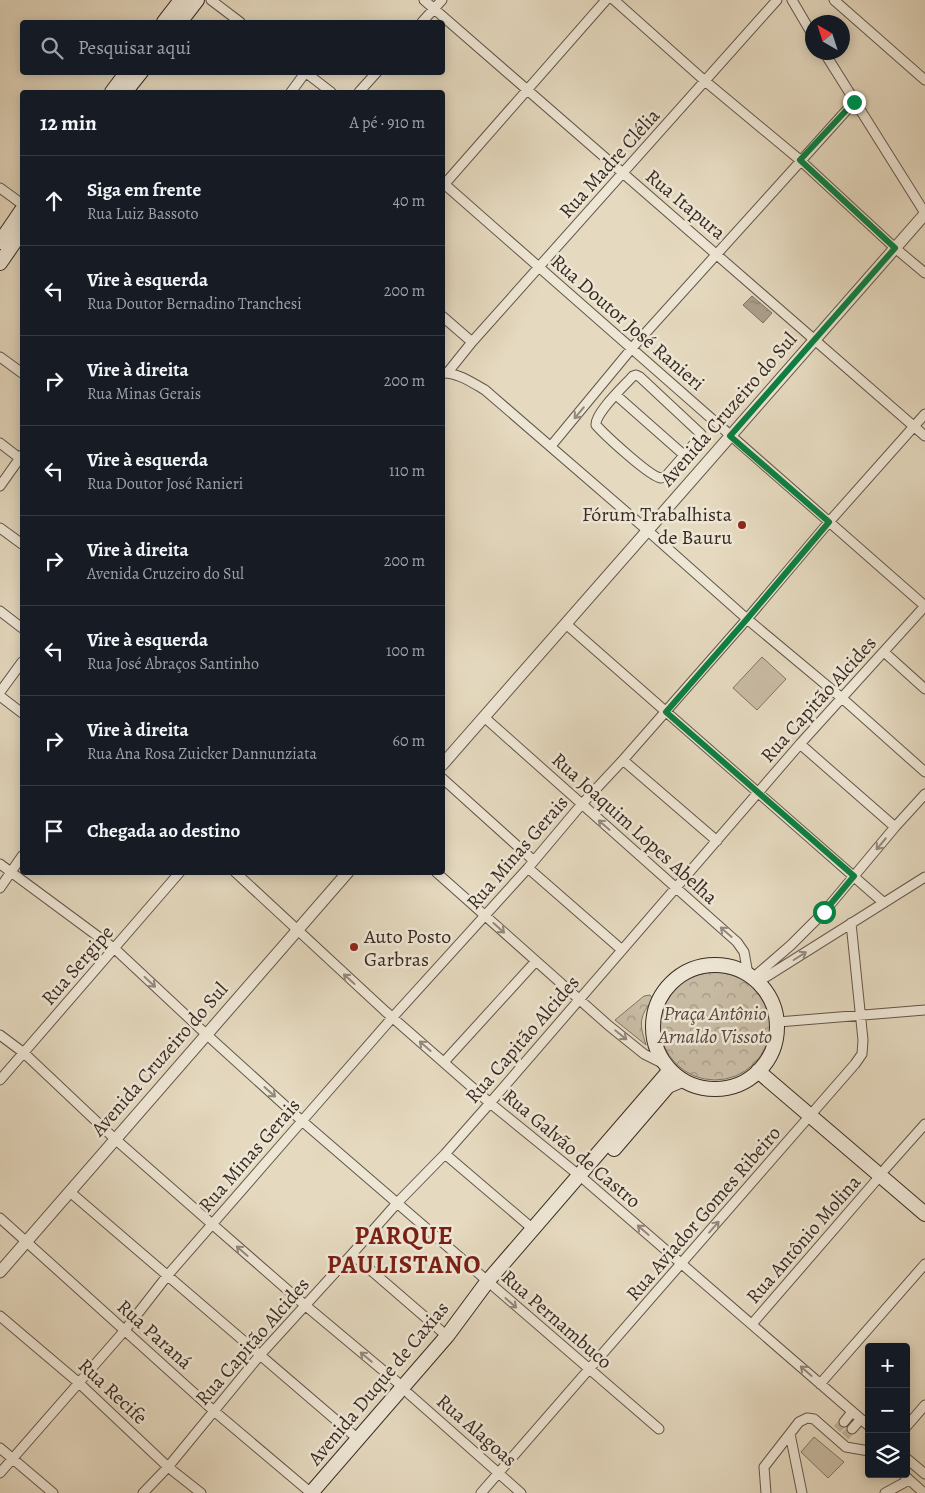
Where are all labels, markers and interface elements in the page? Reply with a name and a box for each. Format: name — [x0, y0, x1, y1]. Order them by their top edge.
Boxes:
north arrow — [805, 15, 850, 60]
search box — [20, 20, 445, 75]
icon: search — [38, 34, 66, 62]
text: Pesquisar aqui — [78, 35, 191, 61]
route end — [843, 91, 866, 114]
street label: Rua Madre Clélia — [553, 102, 666, 224]
text: 12 min — [40, 109, 97, 137]
text: A pé · 910 m — [350, 112, 425, 134]
street label: Rua Itapura — [640, 163, 732, 246]
text: Siga em frente — [87, 177, 201, 203]
icon: ahead — [40, 187, 68, 215]
text: 40 m — [393, 190, 425, 212]
text: Rua Luiz Bassoto — [87, 203, 198, 225]
street label: Rua Doutor José Ranieri — [545, 248, 710, 397]
text: Vire à esquerda — [87, 267, 208, 293]
icon: left — [40, 277, 68, 305]
text: 200 m — [384, 280, 425, 302]
text: Rua Doutor Bernadino Tranchesi — [87, 293, 302, 315]
street label: Avenida Cruzeiro do Sul — [653, 326, 803, 493]
text: Vire à direita — [87, 357, 189, 383]
icon: right — [40, 367, 68, 395]
text: 200 m — [384, 370, 425, 392]
text: Rua Minas Gerais — [87, 383, 201, 405]
one-way arrow — [573, 406, 584, 419]
text: Vire à esquerda — [87, 447, 208, 473]
icon: left — [40, 457, 68, 485]
text: 110 m — [389, 460, 425, 482]
text: Rua Doutor José Ranieri — [87, 473, 243, 495]
place label: Fórum Trabalhista de Bauru — [582, 501, 733, 551]
marker: Fórum Trabalhista de Bauru — [736, 519, 748, 531]
text: Vire à direita — [87, 537, 189, 563]
icon: right — [40, 547, 68, 575]
text: 200 m — [384, 550, 425, 572]
text: Avenida Cruzeiro do Sul — [87, 563, 244, 585]
text: Vire à esquerda — [87, 627, 208, 653]
street label: Rua Capitão Alcides — [754, 630, 882, 768]
icon: left — [40, 637, 68, 665]
text: 100 m — [386, 640, 425, 662]
text: Rua José Abraços Santinho — [87, 653, 259, 675]
text: Vire à direita — [87, 717, 189, 743]
icon: right — [40, 727, 68, 755]
text: 60 m — [393, 730, 425, 752]
text: Rua Ana Rosa Zuicker Dannunziata — [87, 743, 317, 765]
street label: Rua Joaquim Lopes Abelha — [546, 746, 724, 911]
street label: Rua Minas Gerais — [460, 790, 574, 915]
icon: arrive — [40, 817, 68, 845]
text: Chegada ao destino — [87, 818, 240, 844]
one-way arrow — [598, 819, 611, 831]
one-way arrow — [875, 837, 886, 850]
route start — [813, 901, 836, 924]
street label: Rua Sergipe — [35, 920, 120, 1011]
one-way arrow — [493, 922, 506, 933]
place label: Auto Posto Garbras — [363, 923, 451, 973]
one-way arrow — [720, 927, 733, 938]
marker: Auto Posto Garbras — [348, 941, 360, 953]
one-way arrow — [792, 951, 806, 961]
street label: Rua Capitão Alcides — [459, 969, 586, 1109]
one-way arrow — [342, 973, 355, 984]
street label: Avenida Cruzeiro do Sul — [84, 976, 234, 1143]
one-way arrow — [144, 976, 156, 988]
park label: Praça Antônio Arnaldo Vissoto — [657, 1000, 772, 1050]
one-way arrow — [614, 1030, 627, 1041]
one-way arrow — [419, 1041, 432, 1052]
street label: Rua Galvão de Castro — [497, 1083, 646, 1214]
one-way arrow — [263, 1086, 276, 1098]
street label: Rua Minas Gerais — [192, 1093, 306, 1218]
street label: Rua Aviador Gomes Ribeiro — [620, 1120, 787, 1307]
street label: Rua Antônio Molina — [740, 1169, 867, 1309]
district label: PARQUE PAULISTANO — [327, 1219, 481, 1282]
one-way arrow — [709, 1220, 720, 1233]
one-way arrow — [637, 1224, 650, 1236]
one-way arrow — [236, 1245, 249, 1256]
street label: Rua Pernambuco — [496, 1264, 618, 1375]
street label: Rua Capitão Alcides — [189, 1271, 316, 1411]
street label: Rua Paraná — [111, 1293, 199, 1376]
street label: Avenida Duque de Caxias — [301, 1296, 455, 1472]
one-way arrow — [504, 1297, 517, 1308]
map controls — [865, 1343, 910, 1478]
button: + — [865, 1343, 910, 1388]
one-way arrow — [359, 1351, 372, 1362]
street label: Rua Recife — [72, 1352, 153, 1430]
one-way arrow — [799, 1365, 812, 1377]
street label: Rua Alagoas — [431, 1388, 523, 1473]
button: − — [865, 1388, 910, 1433]
button: layers — [865, 1433, 910, 1478]

